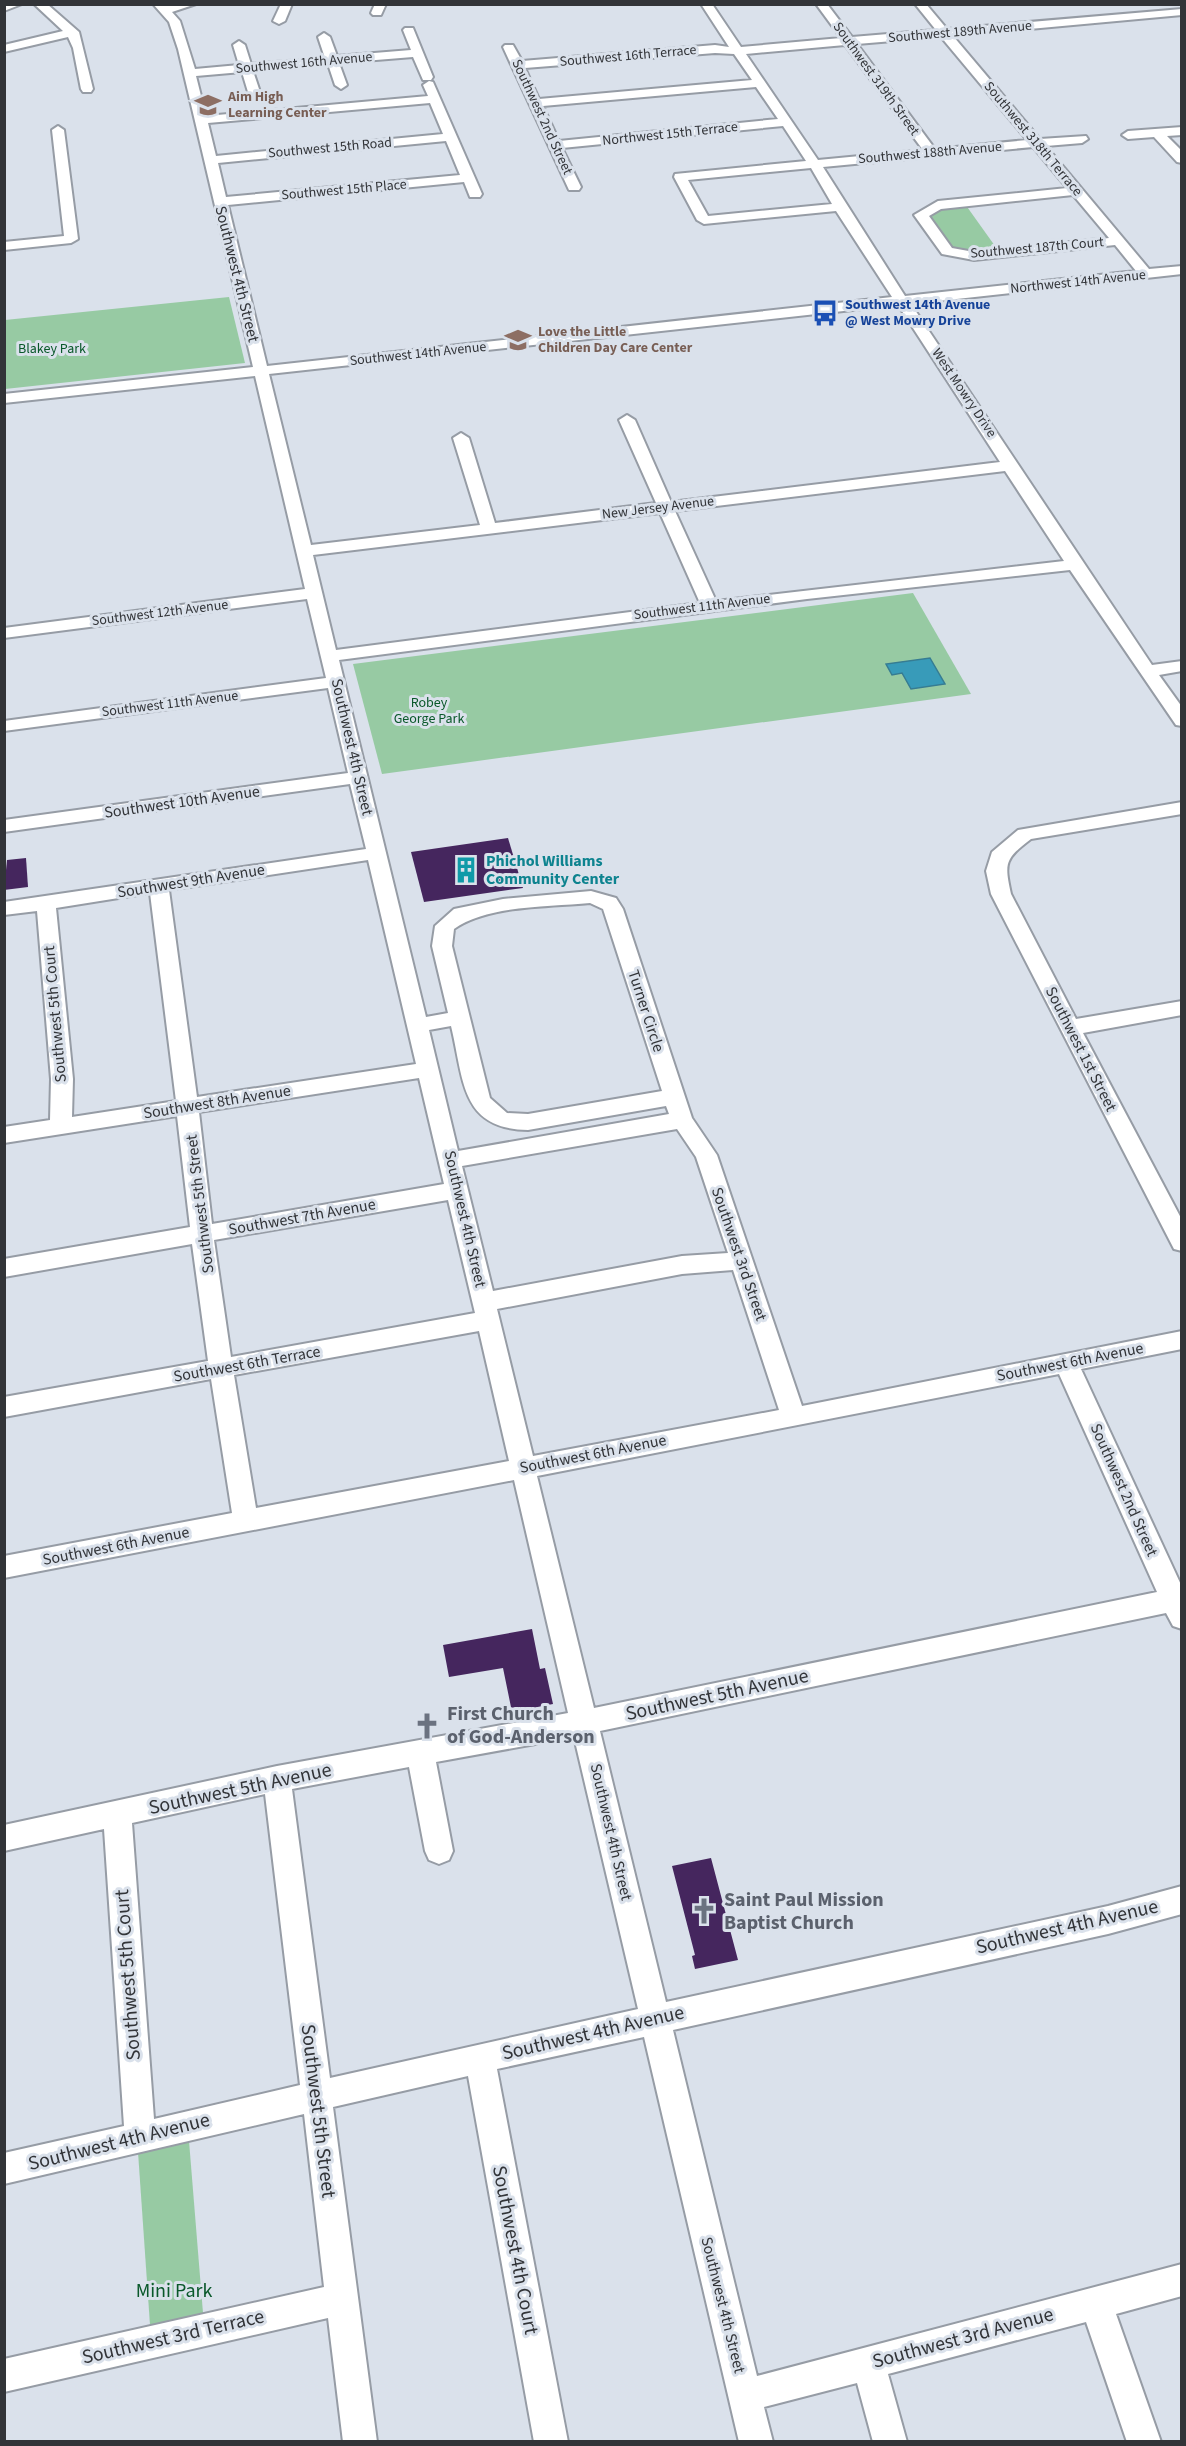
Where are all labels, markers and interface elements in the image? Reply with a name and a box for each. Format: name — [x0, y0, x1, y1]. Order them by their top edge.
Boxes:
street label: Southwest 189th Avenue — [887, 16, 1033, 48]
street label: Southwest 319th Street — [828, 18, 924, 140]
street label: Southwest 16th Terrace — [559, 40, 697, 72]
street label: Southwest 16th Avenue — [235, 47, 373, 79]
street label: Southwest 2nd Street — [506, 56, 578, 178]
street label: Southwest 318th Terrace — [979, 77, 1087, 201]
place label: Aim High Learning Center — [227, 87, 327, 123]
school or university icon: Aim High Learning Center — [193, 90, 223, 120]
street label: Northwest 15th Terrace — [601, 117, 739, 151]
street label: Southwest 15th Road — [267, 133, 393, 163]
street label: Southwest 188th Avenue — [857, 137, 1003, 169]
street label: Southwest 15th Place — [280, 175, 408, 205]
street label: Southwest 4th Street — [209, 204, 265, 345]
street label: Southwest 187th Court — [969, 232, 1105, 264]
street label: Northwest 14th Avenue — [1009, 265, 1147, 299]
place label: Southwest 14th Avenue @ West Mowry Drive — [845, 295, 990, 331]
bus stop icon: Southwest 14th Avenue @ West Mowry Drive — [810, 298, 840, 328]
place label: Love the Little Children Day Care Center — [538, 322, 693, 358]
school or university icon: Love the Little Children Day Care Center — [503, 325, 533, 355]
street label: Southwest 14th Avenue — [349, 337, 487, 371]
park label: Blakey Park — [18, 339, 86, 359]
street label: West Mowry Drive — [927, 344, 1001, 442]
street label: New Jersey Avenue — [601, 491, 715, 525]
street label: Southwest 11th Avenue — [633, 589, 771, 625]
street label: Southwest 12th Avenue — [91, 595, 229, 631]
street label: Southwest 4th Street — [326, 676, 379, 818]
street label: Southwest 11th Avenue — [101, 686, 239, 722]
park label: Robey George Park — [394, 693, 464, 729]
street label: Southwest 10th Avenue — [103, 780, 261, 824]
place label: Phichol Williams Community Center — [486, 850, 620, 890]
building icon: Phichol Williams Community Center — [451, 855, 481, 885]
street label: Southwest 9th Avenue — [116, 858, 266, 904]
street label: Southwest 5th Court — [38, 944, 72, 1083]
street label: Turner Circle — [622, 967, 670, 1055]
street label: Southwest 1st Street — [1040, 983, 1122, 1116]
street label: Southwest 8th Avenue — [142, 1079, 292, 1125]
street label: Southwest 5th Street — [180, 1133, 219, 1275]
street label: Southwest 4th Street — [439, 1148, 492, 1290]
street label: Southwest 3rd Street — [706, 1184, 772, 1324]
street label: Southwest 7th Avenue — [227, 1193, 377, 1241]
street label: Southwest 6th Avenue — [995, 1337, 1145, 1387]
street label: Southwest 6th Terrace — [172, 1340, 322, 1388]
street label: Southwest 2nd Street — [1085, 1420, 1163, 1560]
street label: Southwest 6th Avenue — [518, 1429, 668, 1479]
street label: Southwest 6th Avenue — [41, 1521, 191, 1571]
street label: Southwest 5th Avenue — [623, 1662, 811, 1728]
place label: First Church of God-Anderson — [447, 1700, 595, 1751]
church icon: First Church of God-Anderson — [412, 1711, 442, 1741]
street label: Southwest 5th Avenue — [146, 1756, 334, 1822]
street label: Southwest 4th Street — [585, 1761, 638, 1903]
place label: Saint Paul Mission Baptist Church — [724, 1886, 884, 1937]
street label: Southwest 5th Court — [108, 1888, 148, 2061]
street label: Southwest 4th Avenue — [973, 1892, 1161, 1962]
church icon: Saint Paul Mission Baptist Church — [689, 1896, 719, 1926]
street label: Southwest 4th Avenue — [499, 1998, 687, 2068]
street label: Southwest 5th Street — [293, 2023, 343, 2200]
street label: Southwest 4th Avenue — [25, 2106, 213, 2178]
street label: Southwest 4th Court — [485, 2163, 545, 2337]
street label: Southwest 4th Street — [695, 2235, 751, 2376]
park label: Mini Park — [136, 2277, 212, 2305]
street label: Southwest 3rd Avenue — [869, 2300, 1057, 2376]
street label: Southwest 3rd Terrace — [79, 2302, 267, 2372]

